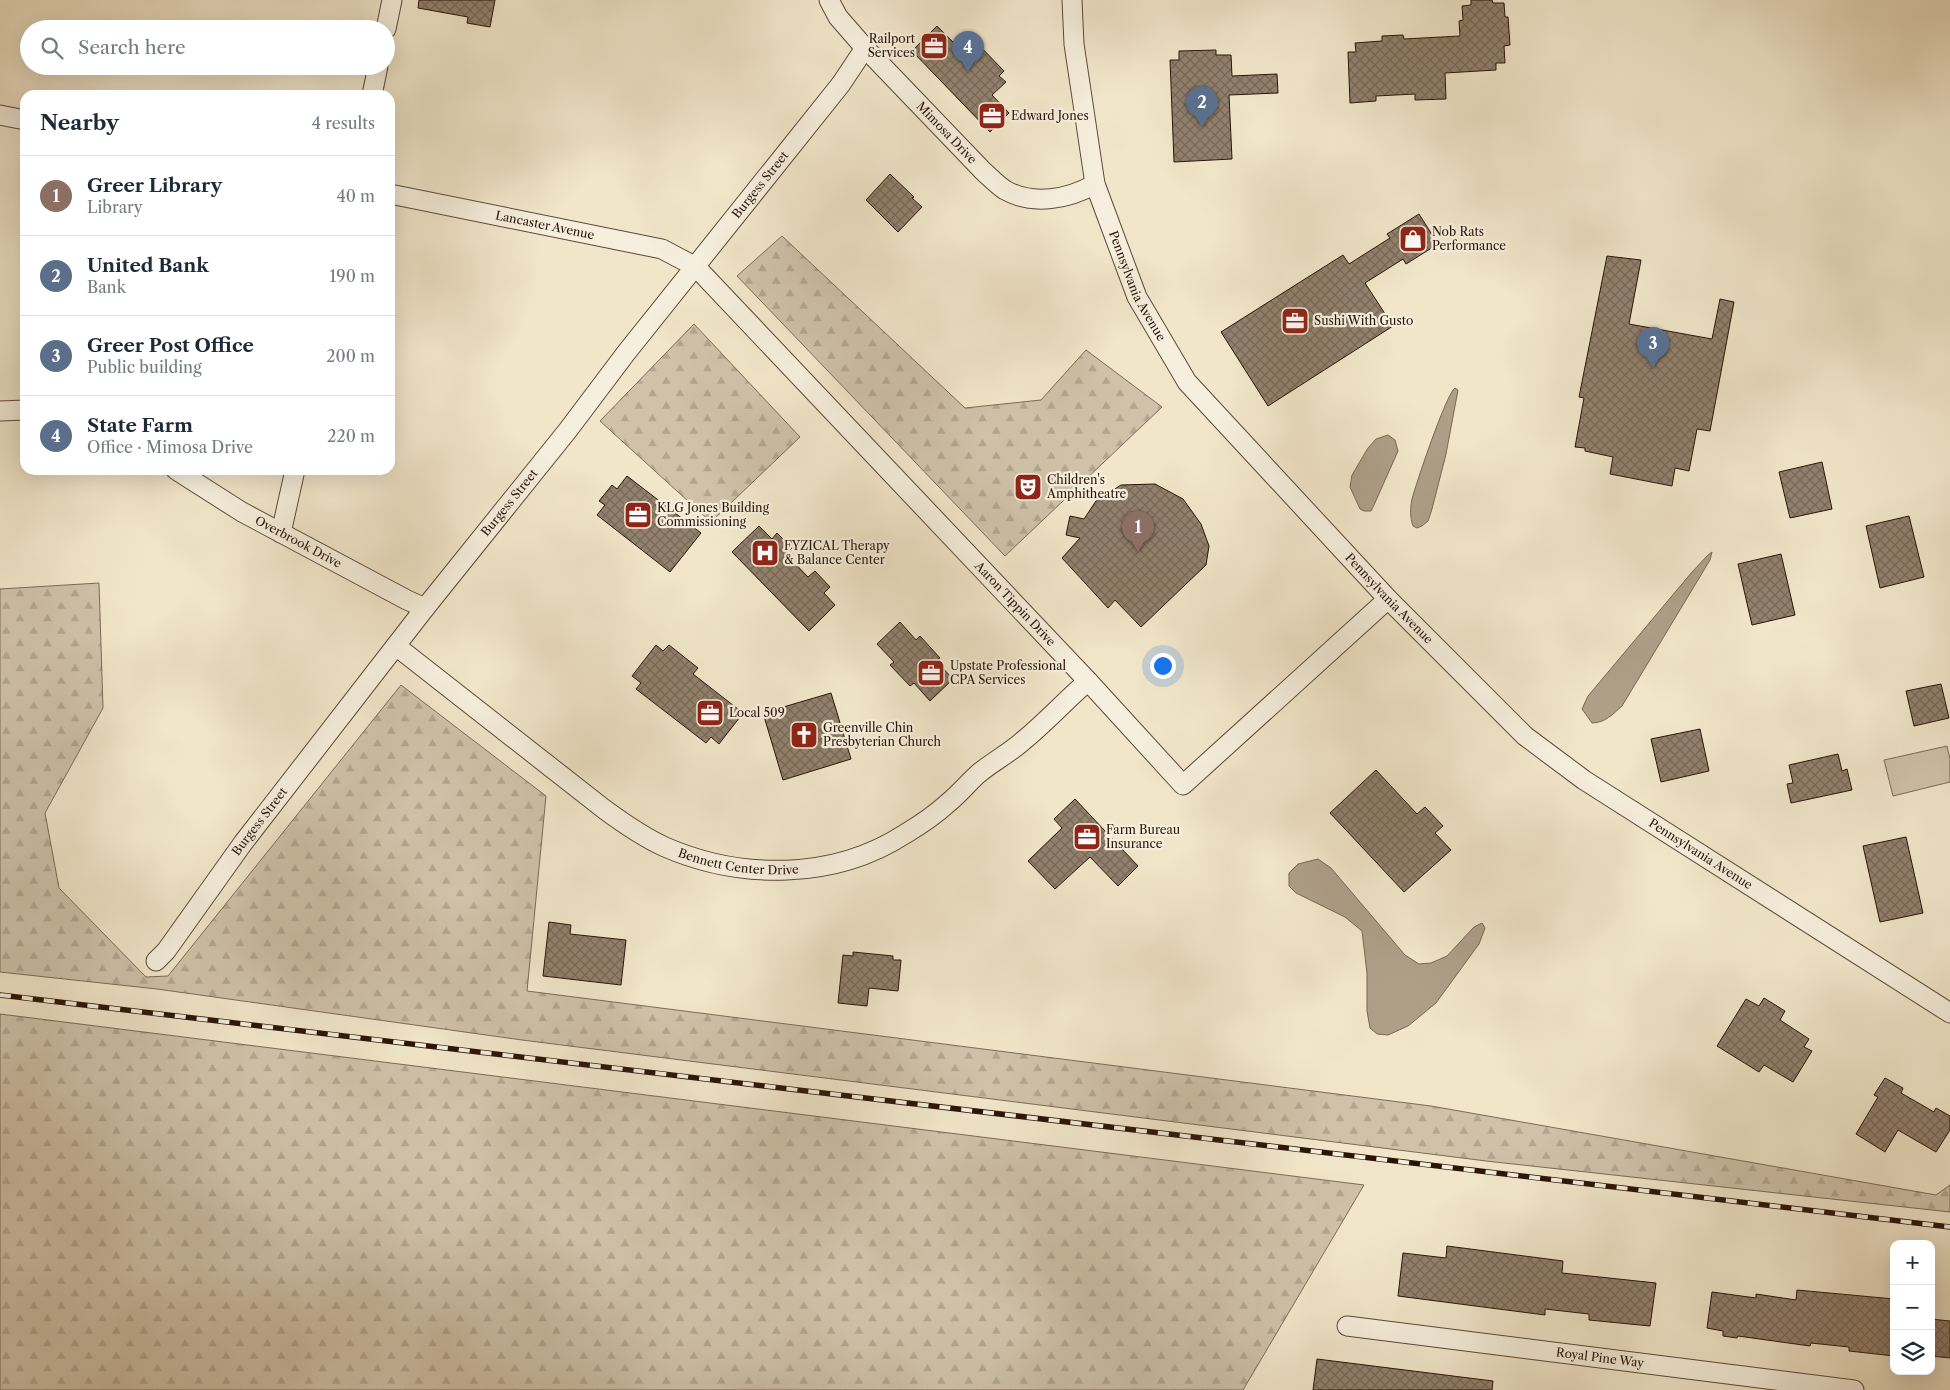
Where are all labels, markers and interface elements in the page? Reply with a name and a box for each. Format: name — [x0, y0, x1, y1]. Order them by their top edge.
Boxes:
search box — [20, 20, 395, 75]
place label: Railport Services — [868, 31, 916, 60]
office icon: Railport Services — [919, 31, 949, 61]
pin: 4 — [952, 31, 984, 72]
icon: search — [38, 34, 66, 62]
text: Search here — [78, 36, 186, 59]
pin: 2 — [1186, 86, 1218, 127]
street label: Mimosa Drive — [914, 98, 980, 167]
office icon: Edward Jones — [977, 101, 1007, 131]
place label: Edward Jones — [1011, 108, 1089, 123]
text: Nearby — [40, 110, 119, 135]
text: 4 results — [312, 113, 375, 133]
street label: Burgess Street — [729, 147, 792, 221]
text: Greer Library — [87, 174, 222, 197]
text: 1 — [52, 186, 60, 206]
text: 40 m — [336, 186, 375, 206]
text: Library — [87, 197, 143, 217]
street label: Lancaster Avenue — [494, 207, 596, 242]
shop icon: Nob Rats Performance — [1398, 224, 1428, 254]
place label: Nob Rats Performance — [1432, 224, 1506, 253]
street label: Pennsylvania Avenue — [1106, 228, 1169, 344]
text: United Bank — [87, 254, 209, 277]
text: 2 — [51, 266, 61, 286]
text: 190 m — [330, 266, 375, 286]
text: Bank — [87, 277, 126, 297]
office icon: Sushi With Gusto — [1280, 306, 1310, 336]
place label: Sushi With Gusto — [1314, 313, 1413, 328]
pin: 3 — [1637, 327, 1669, 368]
text: Greer Post Office — [87, 334, 254, 357]
text: 3 — [51, 346, 61, 366]
text: 200 m — [326, 346, 375, 366]
text: Public building — [87, 357, 202, 377]
text: State Farm — [87, 414, 193, 437]
text: 4 — [51, 426, 61, 446]
text: 220 m — [327, 426, 375, 446]
text: Office · Mimosa Drive — [87, 437, 253, 457]
street label: Burgess Street — [478, 465, 541, 539]
theatre icon: Children's Amphitheatre — [1013, 472, 1043, 502]
place label: Children's Amphitheatre — [1046, 472, 1127, 501]
office icon: KLG Jones Building Commissioning — [623, 500, 653, 530]
place label: KLG Jones Building Commissioning — [657, 500, 770, 529]
pin: 1 — [1122, 511, 1154, 552]
street label: Overbrook Drive — [253, 512, 345, 571]
hospital icon: FYZICAL Therapy & Balance Center — [750, 538, 780, 568]
place label: FYZICAL Therapy & Balance Center — [784, 538, 890, 567]
street label: Pennsylvania Avenue — [1342, 550, 1437, 647]
street label: Aaron Tippin Drive — [971, 557, 1059, 649]
your location — [1150, 653, 1176, 679]
office icon: Upstate Professional CPA Services — [916, 658, 946, 688]
place label: Upstate Professional CPA Services — [950, 658, 1067, 687]
office icon: Local 509 — [695, 698, 725, 728]
place label: Local 509 — [729, 705, 785, 720]
church icon: Greenville Chin Presbyterian Church — [789, 720, 819, 750]
place label: Greenville Chin Presbyterian Church — [823, 720, 941, 749]
street label: Burgess Street — [229, 784, 291, 858]
street label: Pennsylvania Avenue — [1646, 815, 1756, 892]
office icon: Farm Bureau Insurance — [1072, 822, 1102, 852]
place label: Farm Bureau Insurance — [1106, 822, 1181, 851]
street label: Bennett Center Drive — [676, 845, 799, 877]
map controls — [1890, 1240, 1935, 1375]
button: + — [1890, 1240, 1935, 1285]
button: − — [1890, 1285, 1935, 1330]
button: layers — [1890, 1330, 1935, 1375]
street label: Royal Pine Way — [1555, 1344, 1645, 1370]

